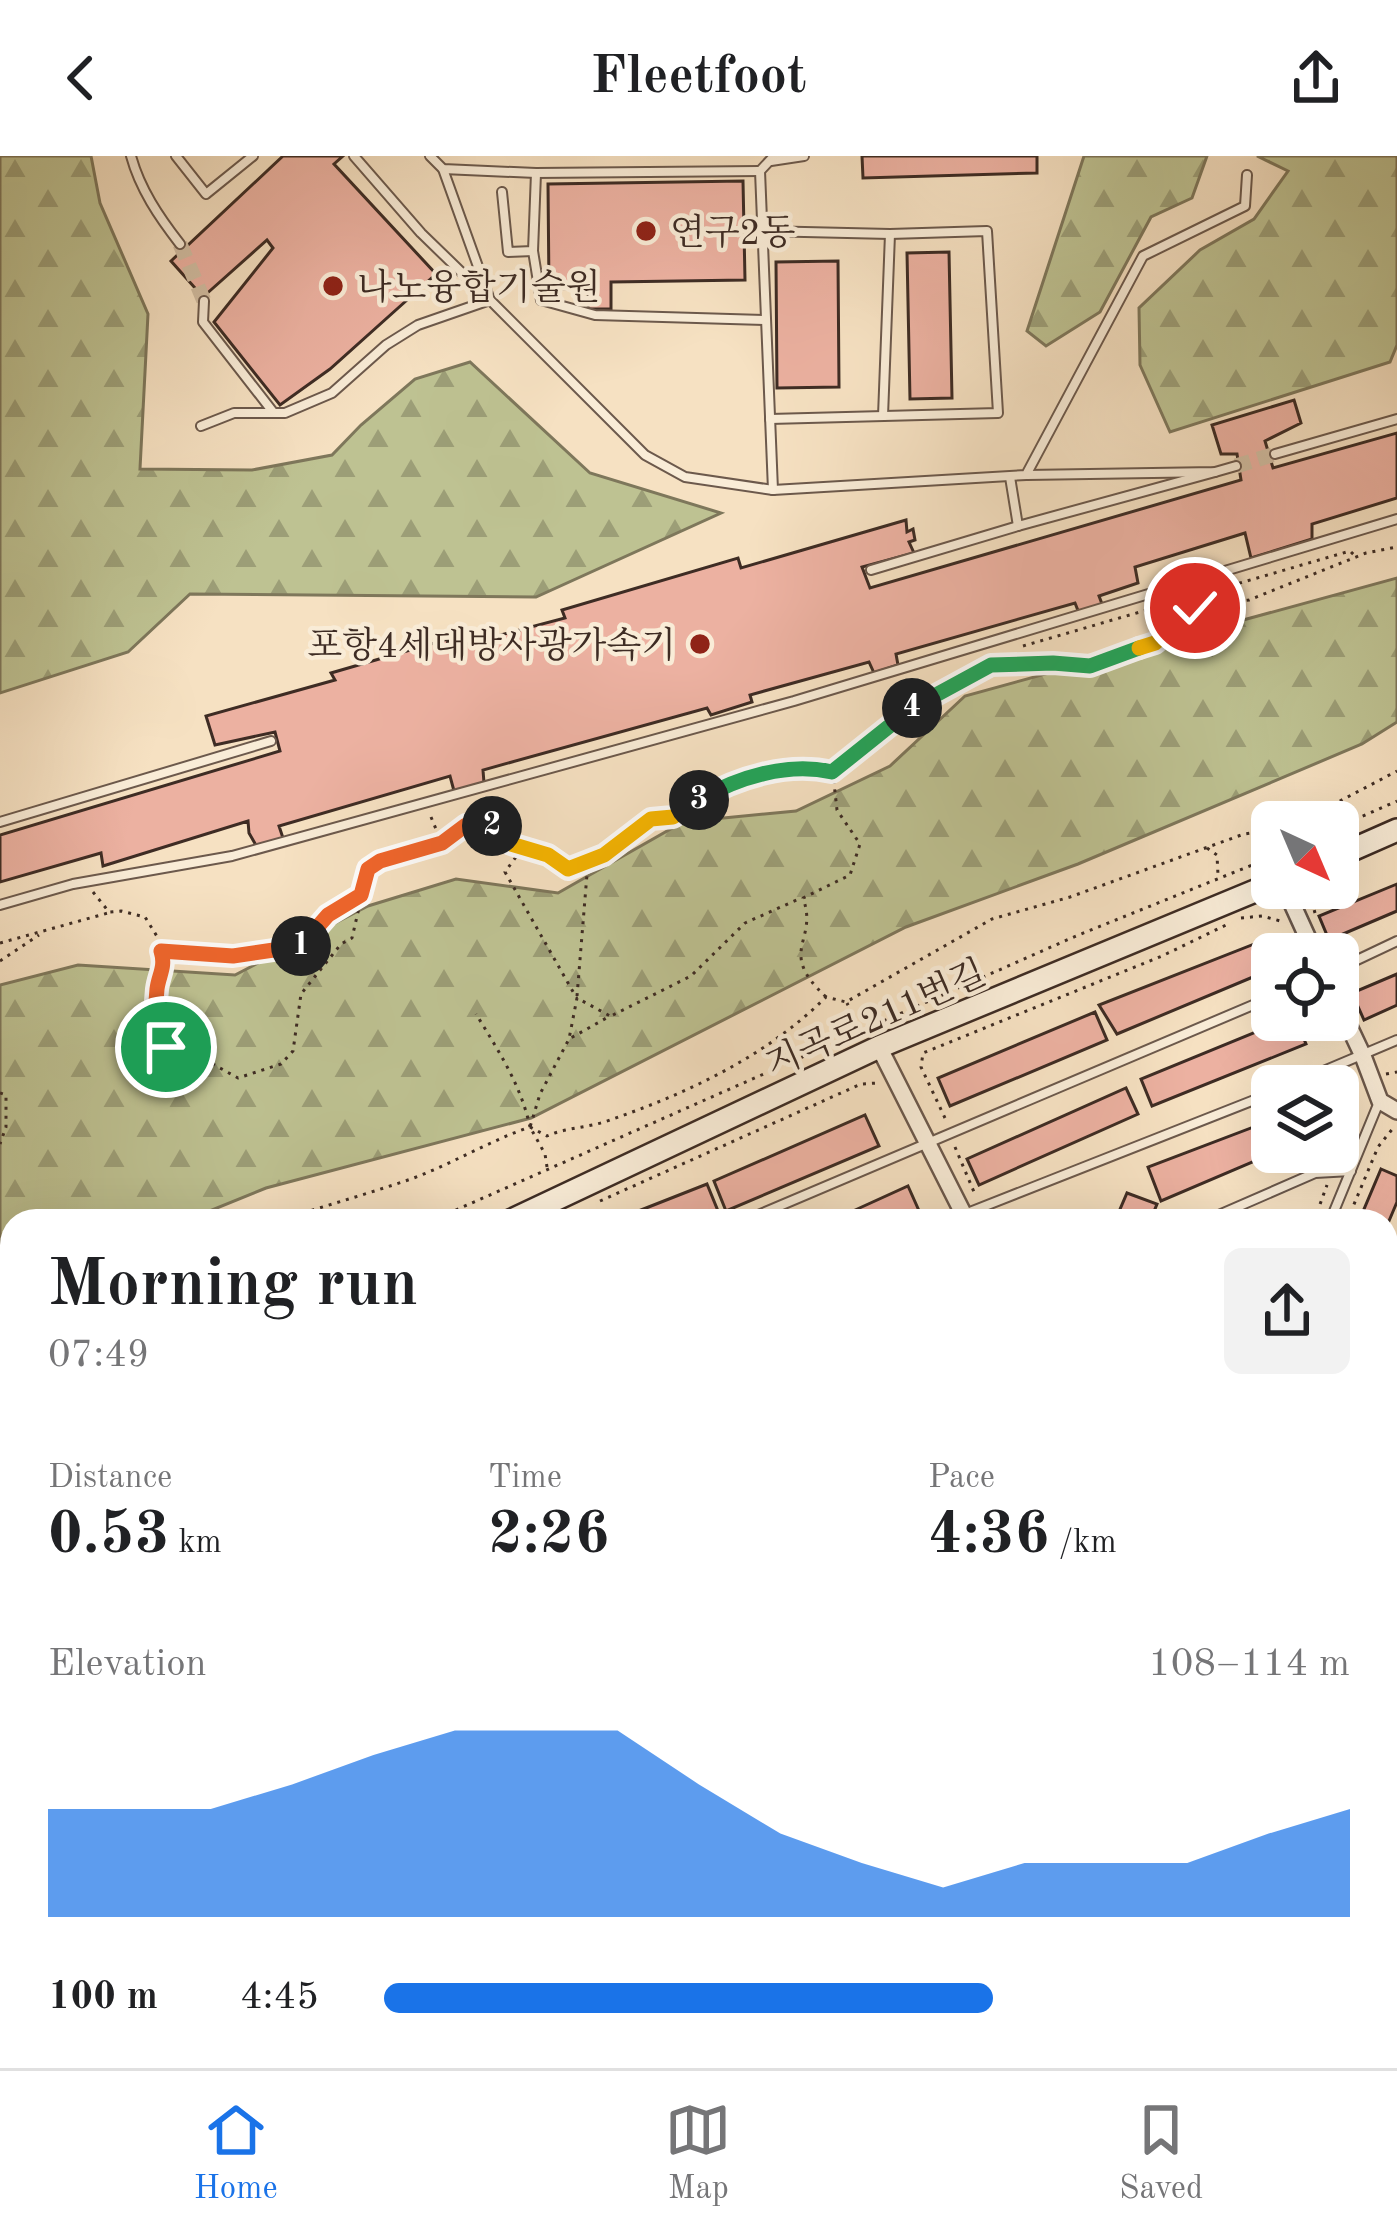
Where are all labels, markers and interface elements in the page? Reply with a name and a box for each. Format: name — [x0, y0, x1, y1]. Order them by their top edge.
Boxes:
icon: back — [48, 45, 114, 111]
icon: share — [1283, 45, 1349, 111]
text: Fleetfoot — [590, 51, 807, 105]
place label: 연구2동 — [670, 213, 795, 253]
marker: 연구2동 — [633, 218, 659, 244]
place label: 나노융합기술원 — [357, 268, 600, 308]
marker: 나노융합기술원 — [320, 273, 346, 299]
pin — [1144, 557, 1246, 659]
icon: check — [1162, 575, 1228, 641]
place label: 포항4세대방사광가속기 — [307, 626, 676, 666]
marker: 포항4세대방사광가속기 — [687, 631, 713, 657]
pin: 4 — [882, 678, 942, 738]
text: 4 — [902, 691, 922, 724]
pin: 3 — [669, 770, 729, 830]
text: 3 — [689, 783, 709, 816]
pin: 2 — [462, 796, 522, 856]
north arrow — [1251, 801, 1359, 909]
map controls — [1251, 801, 1359, 1173]
text: 2 — [482, 809, 502, 842]
pin: 1 — [271, 916, 331, 976]
text: 1 — [291, 929, 311, 962]
button: locate — [1251, 933, 1359, 1041]
street label: 지곡로211번길 — [760, 952, 992, 1085]
pin — [115, 996, 217, 1098]
icon: arrive — [133, 1014, 199, 1080]
button: layers — [1251, 1065, 1359, 1173]
button: share — [1224, 1248, 1350, 1374]
text: Morning run — [48, 1254, 418, 1320]
text: 07:49 — [48, 1336, 149, 1375]
text: Distance — [48, 1462, 172, 1495]
text: Time — [488, 1462, 562, 1495]
text: Pace — [928, 1462, 995, 1495]
text: 0.53 — [48, 1506, 169, 1566]
text: 2:26 — [488, 1506, 609, 1566]
text: 4:36 — [928, 1506, 1049, 1566]
text: km — [169, 1527, 222, 1560]
text: /km — [1049, 1527, 1117, 1560]
text: Elevation — [48, 1645, 207, 1684]
text: 108–114 m — [1148, 1645, 1350, 1684]
text: 100 m — [48, 1978, 158, 2017]
text: 4:45 — [240, 1978, 319, 2017]
tab: Home — [194, 2097, 278, 2210]
tab: Map — [665, 2097, 731, 2210]
tab: Saved — [1119, 2097, 1203, 2210]

